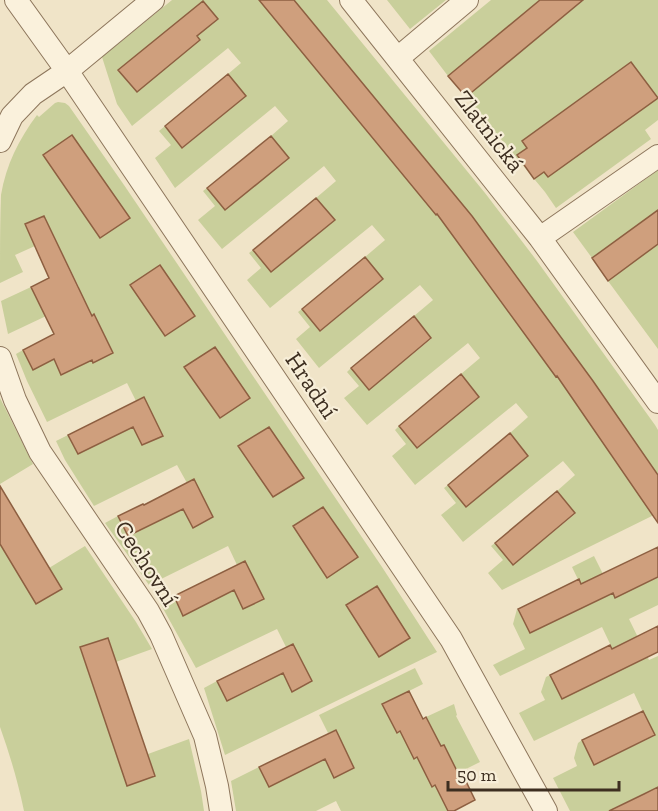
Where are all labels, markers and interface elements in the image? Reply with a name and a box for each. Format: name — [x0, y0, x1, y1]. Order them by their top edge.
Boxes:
street label: Zlatnická — [449, 84, 531, 178]
street label: Hradní — [279, 346, 345, 424]
street label: Cechovní — [109, 515, 185, 611]
scale bar — [448, 754, 619, 792]
text: 50 m — [457, 764, 497, 786]

